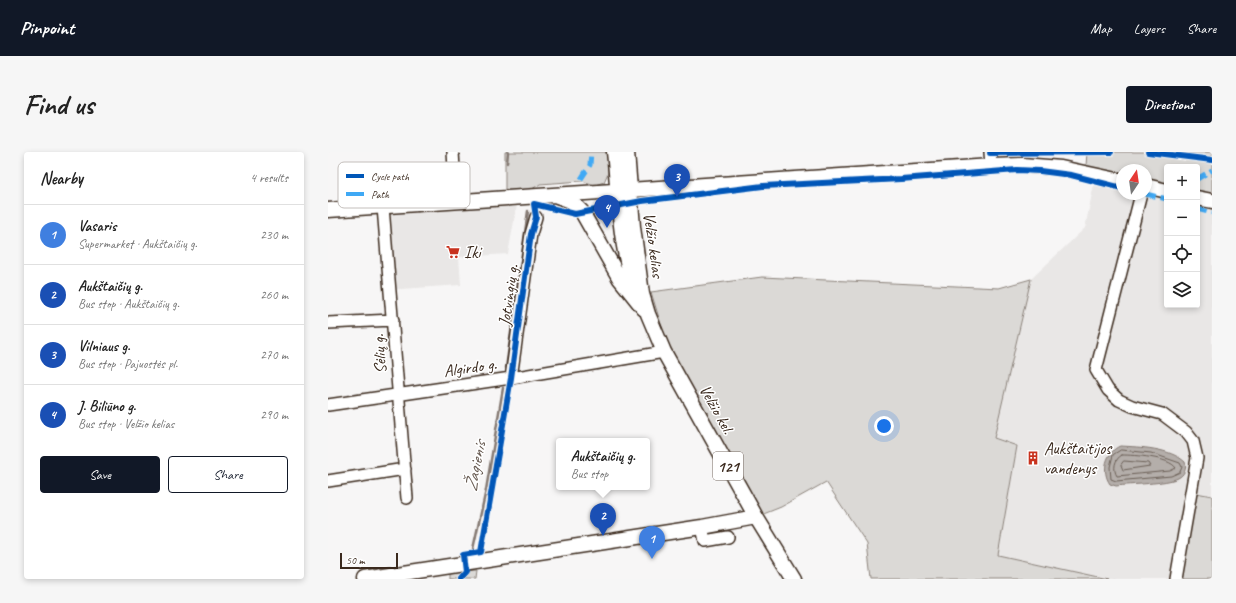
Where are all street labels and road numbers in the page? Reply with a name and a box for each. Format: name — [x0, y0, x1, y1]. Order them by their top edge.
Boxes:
street label: Velžio kelias — [639, 211, 669, 281]
street label: Jotvingių g. — [494, 262, 523, 328]
street label: Sėlių g. — [368, 333, 391, 374]
street label: Algirdo g. — [442, 353, 498, 382]
street label: Velžio kel. — [695, 381, 739, 438]
road number: 121 — [713, 452, 743, 480]

